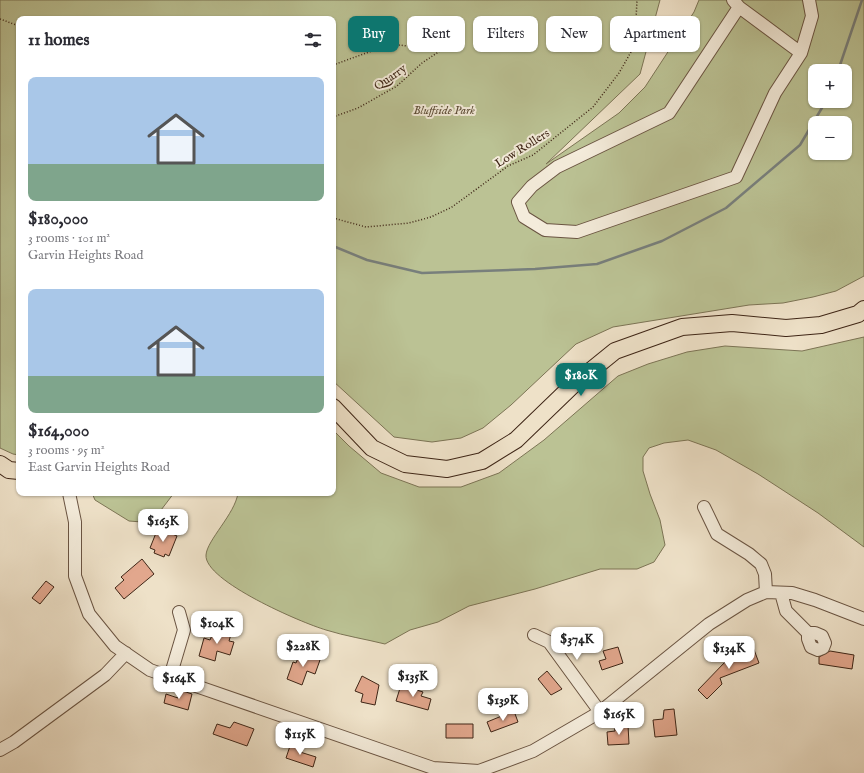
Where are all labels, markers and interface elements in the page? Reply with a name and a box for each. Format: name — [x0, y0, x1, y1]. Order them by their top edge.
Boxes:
chip: Buy — [348, 16, 399, 52]
chip: Rent — [407, 16, 465, 52]
chip: Filters — [473, 16, 538, 52]
chip: New — [546, 16, 602, 52]
chip: Apartment — [610, 16, 700, 52]
icon: filters — [302, 29, 324, 51]
text: 11 homes — [28, 30, 89, 51]
street label: Quarry — [371, 61, 409, 94]
map controls — [808, 64, 852, 160]
button: + — [808, 64, 852, 108]
icon: home — [140, 103, 212, 175]
park label: Bluffside Park — [413, 103, 475, 118]
button: − — [808, 116, 852, 160]
street label: Low Rollers — [492, 126, 552, 171]
text: $180,000 — [28, 209, 88, 230]
text: 3 rooms · 101 m² — [28, 230, 110, 247]
text: Garvin Heights Road — [28, 247, 143, 264]
icon: home — [140, 315, 212, 387]
pin: $180K — [553, 363, 609, 397]
text: $180K — [565, 367, 597, 384]
text: $164,000 — [28, 421, 89, 442]
text: 3 rooms · 95 m² — [28, 442, 105, 459]
text: East Garvin Heights Road — [28, 459, 170, 476]
pin: $163K — [135, 509, 191, 543]
text: $163K — [147, 513, 179, 530]
pin: $104K — [189, 611, 245, 645]
text: $104K — [200, 615, 234, 632]
pin: $374K — [549, 627, 605, 661]
text: $374K — [560, 631, 594, 648]
pin: $228K — [275, 634, 331, 668]
pin: $134K — [701, 636, 757, 670]
text: $228K — [286, 638, 320, 655]
text: $134K — [713, 640, 745, 657]
pin: $135K — [385, 664, 441, 698]
pin: $164K — [151, 666, 207, 700]
text: $135K — [397, 668, 429, 685]
text: $164K — [162, 670, 196, 687]
pin: $139K — [475, 688, 531, 722]
text: $139K — [487, 692, 519, 709]
pin: $165K — [591, 702, 647, 736]
text: $165K — [603, 706, 635, 723]
pin: $115K — [272, 722, 328, 756]
text: $115K — [285, 726, 316, 743]

